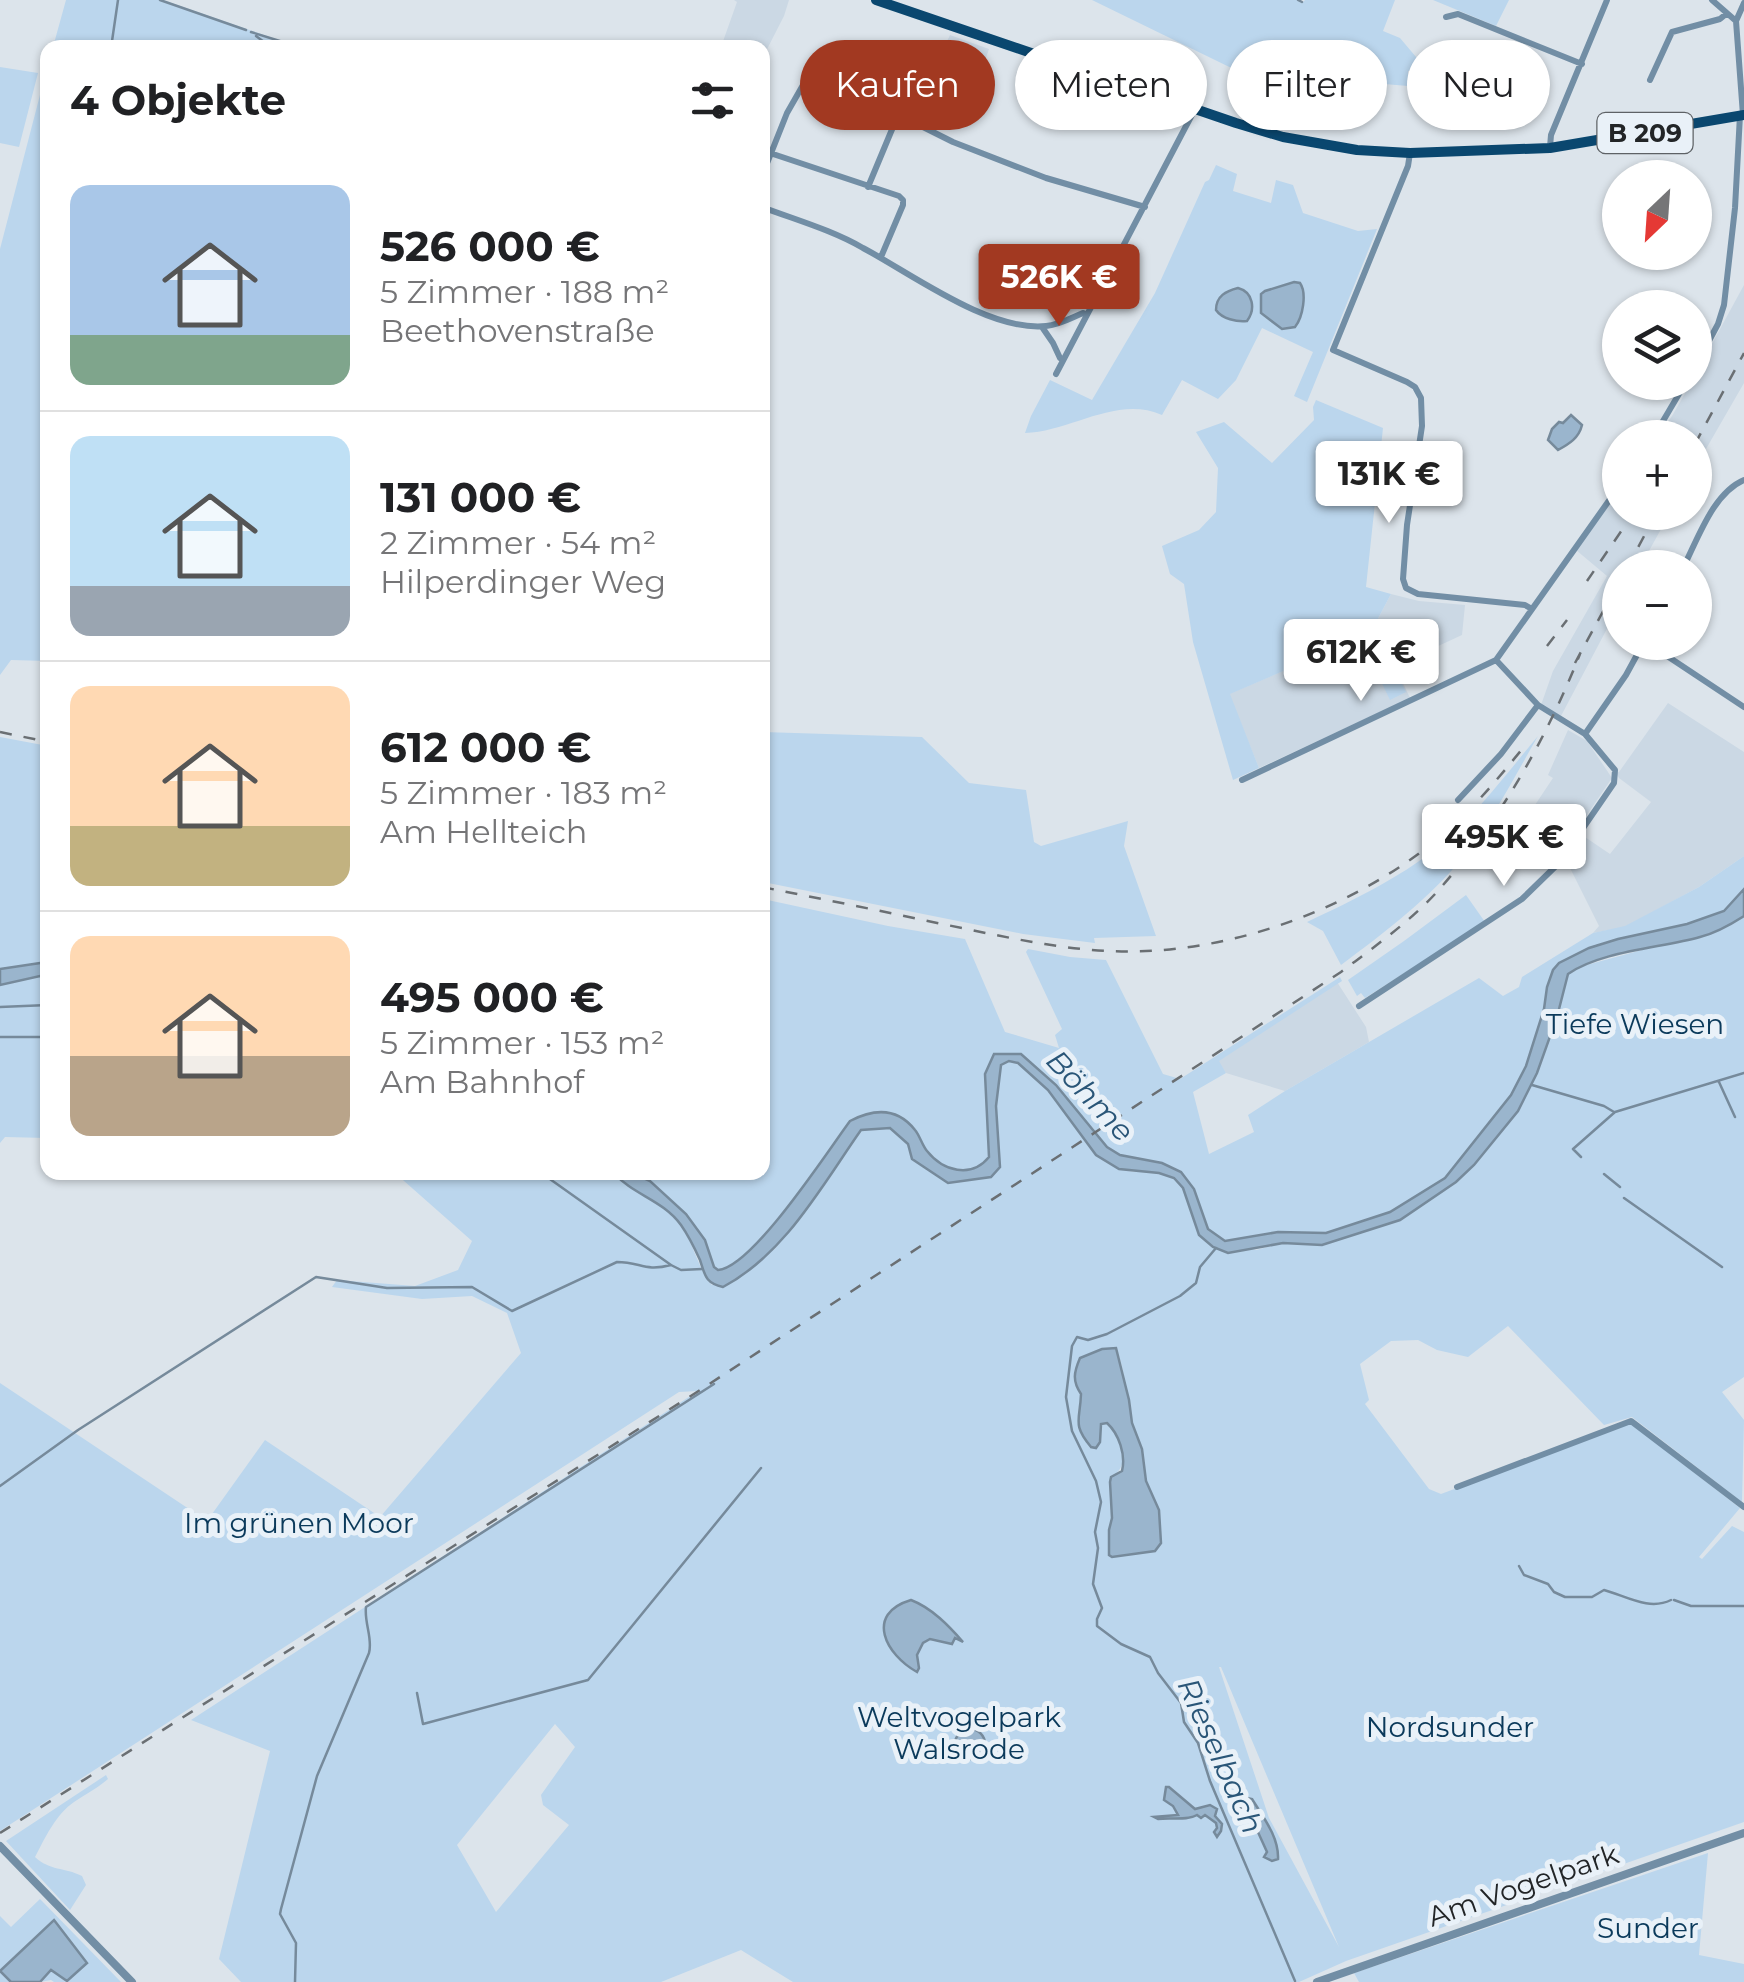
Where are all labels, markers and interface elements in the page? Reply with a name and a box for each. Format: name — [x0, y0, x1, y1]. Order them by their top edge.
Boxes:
chip: Kaufen — [800, 40, 995, 130]
chip: Mieten — [1015, 40, 1207, 130]
chip: Filter — [1227, 40, 1387, 130]
chip: Neu — [1407, 40, 1550, 130]
icon: filters — [685, 73, 740, 128]
text: 4 Objekte — [70, 74, 286, 126]
road number: B 209 — [1598, 113, 1692, 153]
north arrow — [1602, 160, 1712, 270]
map controls — [1602, 160, 1712, 660]
text: 526 000 € — [380, 220, 600, 272]
icon: home — [150, 225, 270, 345]
pin: 526K € — [978, 244, 1140, 329]
text: 526K € — [1001, 257, 1117, 296]
text: 5 Zimmer · 188 m² — [380, 272, 669, 311]
button: layers — [1602, 290, 1712, 400]
text: Beethovenstraße — [380, 311, 655, 350]
button: + — [1602, 420, 1712, 530]
pin: 131K € — [1308, 441, 1470, 526]
text: 131K € — [1338, 454, 1440, 493]
text: 131 000 € — [380, 471, 581, 523]
icon: home — [150, 476, 270, 596]
text: 2 Zimmer · 54 m² — [380, 523, 656, 562]
button: − — [1602, 550, 1712, 660]
text: Hilperdinger Weg — [380, 562, 666, 601]
pin: 612K € — [1280, 619, 1442, 704]
text: 612K € — [1306, 632, 1416, 671]
text: 612 000 € — [380, 721, 591, 773]
icon: home — [150, 726, 270, 846]
text: 5 Zimmer · 183 m² — [380, 773, 667, 812]
pin: 495K € — [1423, 804, 1585, 889]
text: Am Hellteich — [380, 812, 587, 851]
text: 495K € — [1444, 817, 1564, 856]
text: 495 000 € — [380, 971, 604, 1023]
icon: home — [150, 976, 270, 1096]
park label: Tiefe Wiesen — [1546, 1007, 1724, 1041]
text: 5 Zimmer · 153 m² — [380, 1023, 664, 1062]
water label: Böhme — [1039, 1042, 1142, 1149]
text: Am Bahnhof — [380, 1062, 584, 1101]
park label: Im grünen Moor — [184, 1506, 414, 1540]
water label: Rieselbach — [1170, 1672, 1271, 1839]
park label: Weltvogelpark Walsrode — [857, 1700, 1061, 1766]
park label: Nordsunder — [1366, 1710, 1534, 1744]
street label: Am Vogelpark — [1423, 1836, 1623, 1934]
park label: Sunder — [1597, 1911, 1699, 1945]

